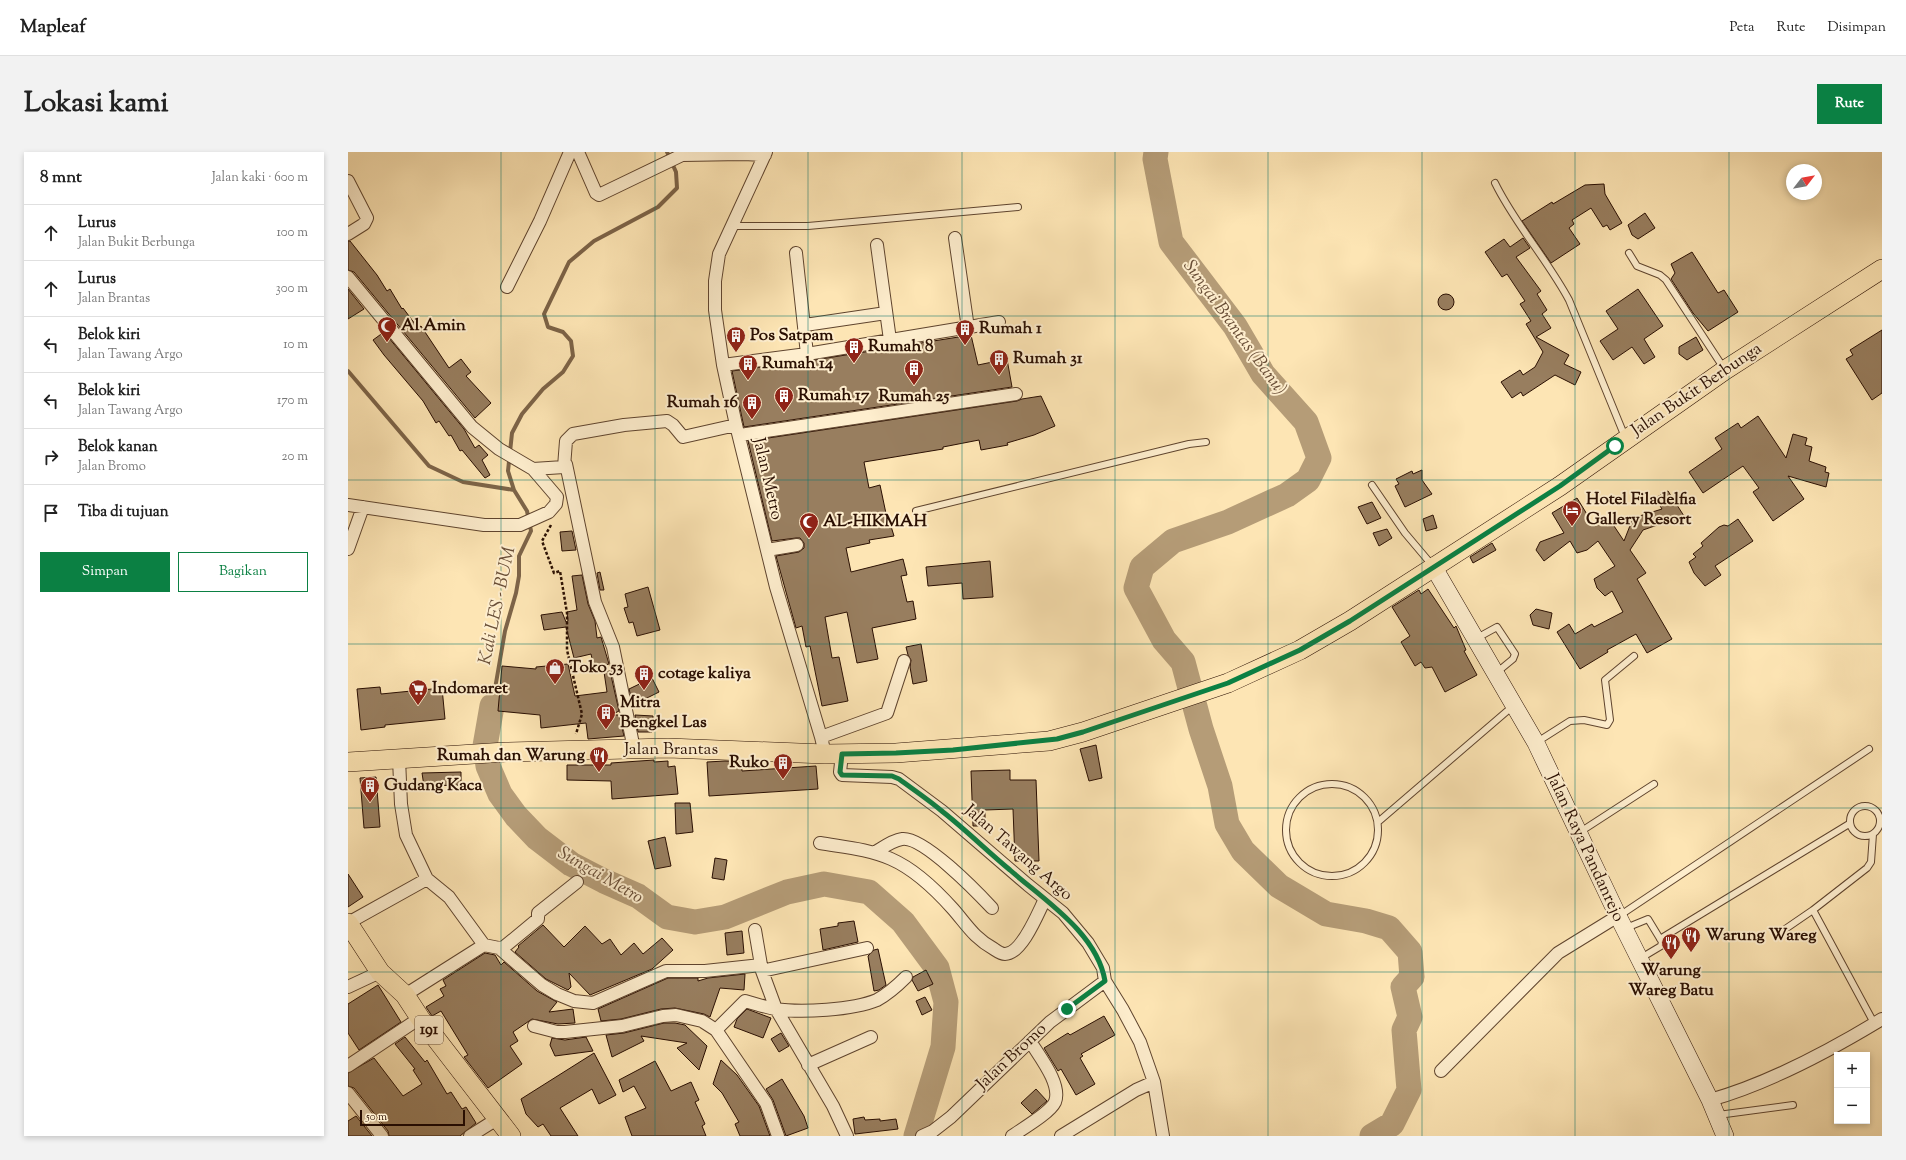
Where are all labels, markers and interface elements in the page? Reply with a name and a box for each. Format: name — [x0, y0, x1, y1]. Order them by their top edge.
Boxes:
text: Mapleaf — [20, 14, 86, 41]
text: Peta — [1729, 18, 1754, 38]
text: Rute — [1776, 18, 1806, 38]
text: Disimpan — [1828, 18, 1886, 38]
text: Lokasi kami — [24, 84, 168, 124]
button: Rute — [1817, 84, 1882, 124]
north arrow — [1786, 164, 1822, 200]
text: 8 mnt — [40, 166, 82, 190]
text: Jalan kaki · 600 m — [212, 169, 308, 187]
text: Lurus — [78, 213, 116, 234]
icon: ahead — [40, 222, 62, 244]
text: 100 m — [276, 224, 308, 242]
text: Jalan Bukit Berbunga — [78, 234, 195, 252]
water label: Sungai Brantas (Banu) — [1176, 255, 1292, 401]
text: Lurus — [78, 269, 116, 290]
icon: ahead — [40, 278, 62, 300]
text: 300 m — [276, 280, 308, 298]
text: Jalan Brantas — [78, 290, 150, 308]
place label: Al Amin — [401, 314, 467, 338]
mosque icon: Al Amin — [376, 315, 398, 343]
place label: Rumah 1 — [979, 317, 1042, 341]
building icon: Rumah 1 — [954, 318, 976, 346]
place label: Pos Satpam — [750, 324, 834, 348]
text: Belok kiri — [78, 325, 140, 346]
building icon: Pos Satpam — [725, 325, 747, 353]
icon: left — [40, 334, 62, 356]
place label: Rumah 8 — [868, 335, 934, 359]
text: 10 m — [283, 336, 308, 354]
building icon: Rumah 8 — [843, 336, 865, 364]
street label: Jalan Bukit Berbunga — [1626, 337, 1767, 443]
text: Jalan Tawang Argo — [78, 346, 183, 364]
place label: Rumah 31 — [1013, 347, 1083, 371]
building icon: Rumah 31 — [988, 348, 1010, 376]
place label: Rumah 14 — [762, 352, 834, 376]
building icon: Rumah 14 — [737, 353, 759, 381]
building icon: Rumah 25 — [903, 358, 925, 386]
text: Belok kiri — [78, 381, 140, 402]
place label: Rumah 17 — [798, 384, 870, 408]
building icon: Rumah 17 — [773, 385, 795, 413]
place label: Rumah 25 — [879, 385, 950, 409]
icon: left — [40, 390, 62, 412]
place label: Rumah 16 — [667, 391, 739, 415]
text: 170 m — [277, 392, 308, 410]
building icon: Rumah 16 — [741, 392, 763, 420]
text: Jalan Tawang Argo — [78, 402, 183, 420]
street label: Jalan Metro — [746, 435, 788, 522]
text: Belok kanan — [78, 437, 158, 458]
route start — [1606, 437, 1624, 455]
icon: right — [40, 446, 62, 468]
text: 20 m — [282, 448, 308, 466]
text: Jalan Bromo — [78, 458, 146, 476]
place label: Hotel Filadelfia Gallery Resort — [1586, 488, 1696, 532]
hotel icon: Hotel Filadelfia Gallery Resort — [1561, 499, 1583, 527]
icon: arrive — [40, 502, 62, 524]
text: Tiba di tujuan — [78, 502, 169, 523]
place label: AL-HIKMAH — [823, 510, 928, 534]
mosque icon: AL-HIKMAH — [798, 511, 820, 539]
water label: Kali LES - BUM — [473, 544, 523, 667]
button: Simpan — [40, 552, 170, 592]
button: Bagikan — [178, 552, 308, 592]
place label: Toko 53 — [569, 656, 623, 680]
shop icon: Toko 53 — [544, 657, 566, 685]
place label: cotage kaliya — [658, 662, 751, 686]
building icon: cotage kaliya — [633, 663, 655, 691]
place label: Indomaret — [432, 677, 508, 701]
supermarket icon: Indomaret — [407, 678, 429, 706]
place label: Mitra Bengkel Las — [620, 691, 707, 735]
building icon: Mitra Bengkel Las — [595, 702, 617, 730]
street label: Jalan Brantas — [623, 738, 718, 762]
place label: Rumah dan Warung — [437, 744, 586, 768]
restaurant icon: Rumah dan Warung — [588, 745, 610, 773]
place label: Ruko — [729, 751, 769, 775]
building icon: Ruko — [772, 752, 794, 780]
street label: Jalan Raya Pandanrejo — [1540, 769, 1630, 926]
place label: Gudang Kaca — [384, 774, 483, 798]
building icon: Gudang Kaca — [359, 775, 381, 803]
street label: Jalan Tawang Argo — [958, 798, 1077, 907]
water label: Sungai Metro — [552, 841, 648, 911]
place label: Warung Wareg — [1705, 924, 1817, 948]
restaurant icon: Warung Wareg — [1680, 925, 1702, 953]
restaurant icon: Warung Wareg Batu — [1660, 932, 1682, 960]
place label: Warung Wareg Batu — [1628, 959, 1714, 1003]
route end — [1058, 1000, 1076, 1018]
road number: 191 — [415, 1016, 443, 1044]
street label: Jalan Bromo — [971, 1018, 1053, 1097]
map controls — [1834, 1052, 1870, 1124]
button: + — [1834, 1052, 1870, 1088]
button: − — [1834, 1088, 1870, 1124]
scale bar — [360, 1108, 465, 1127]
text: 50 m — [366, 1109, 387, 1125]

